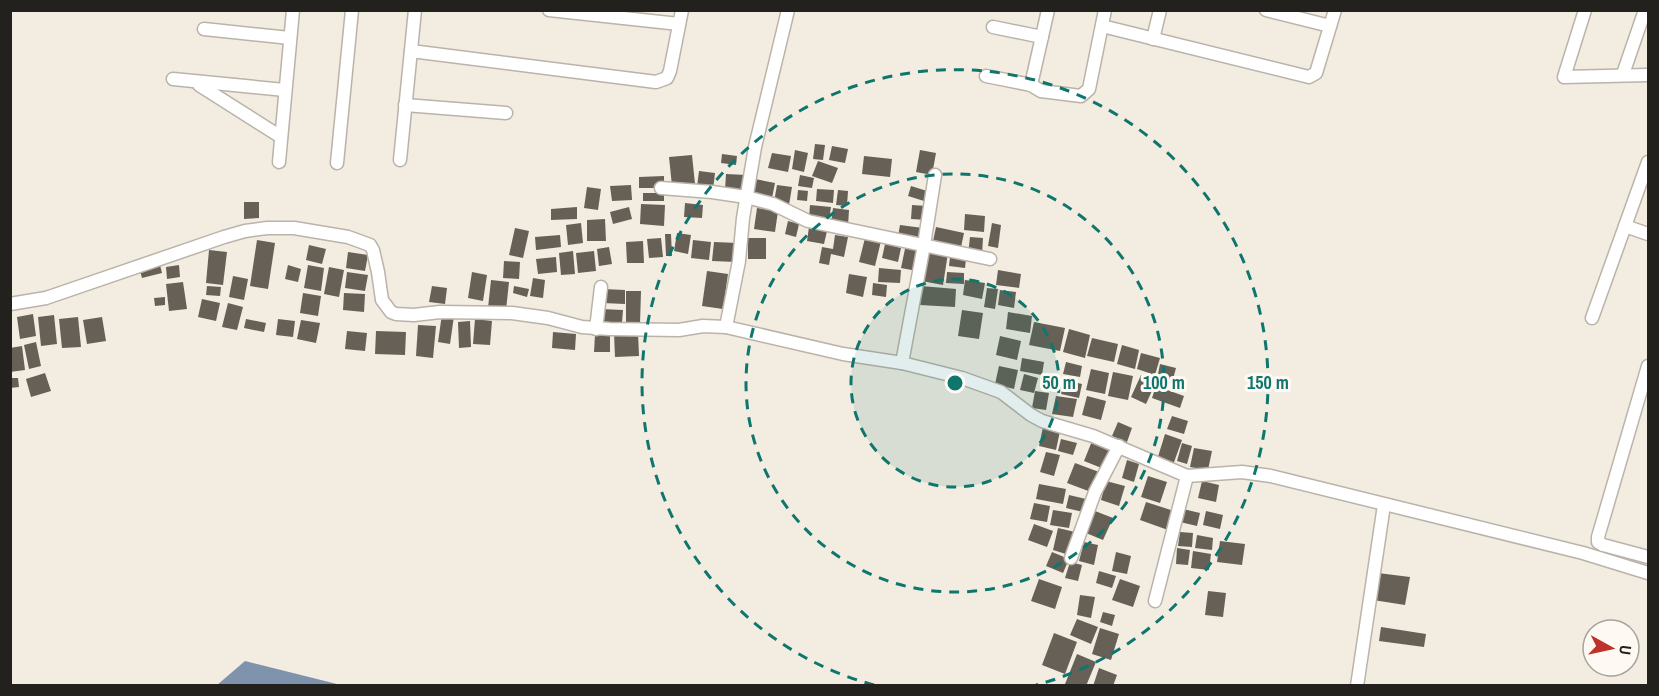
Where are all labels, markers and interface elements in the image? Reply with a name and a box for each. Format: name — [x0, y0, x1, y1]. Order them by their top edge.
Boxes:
text: 50 m — [1042, 370, 1076, 395]
text: 100 m — [1143, 370, 1185, 395]
text: 150 m — [1247, 370, 1289, 395]
centre of rings — [945, 373, 965, 393]
north arrow — [1581, 618, 1641, 678]
text: U — [1614, 644, 1637, 656]

